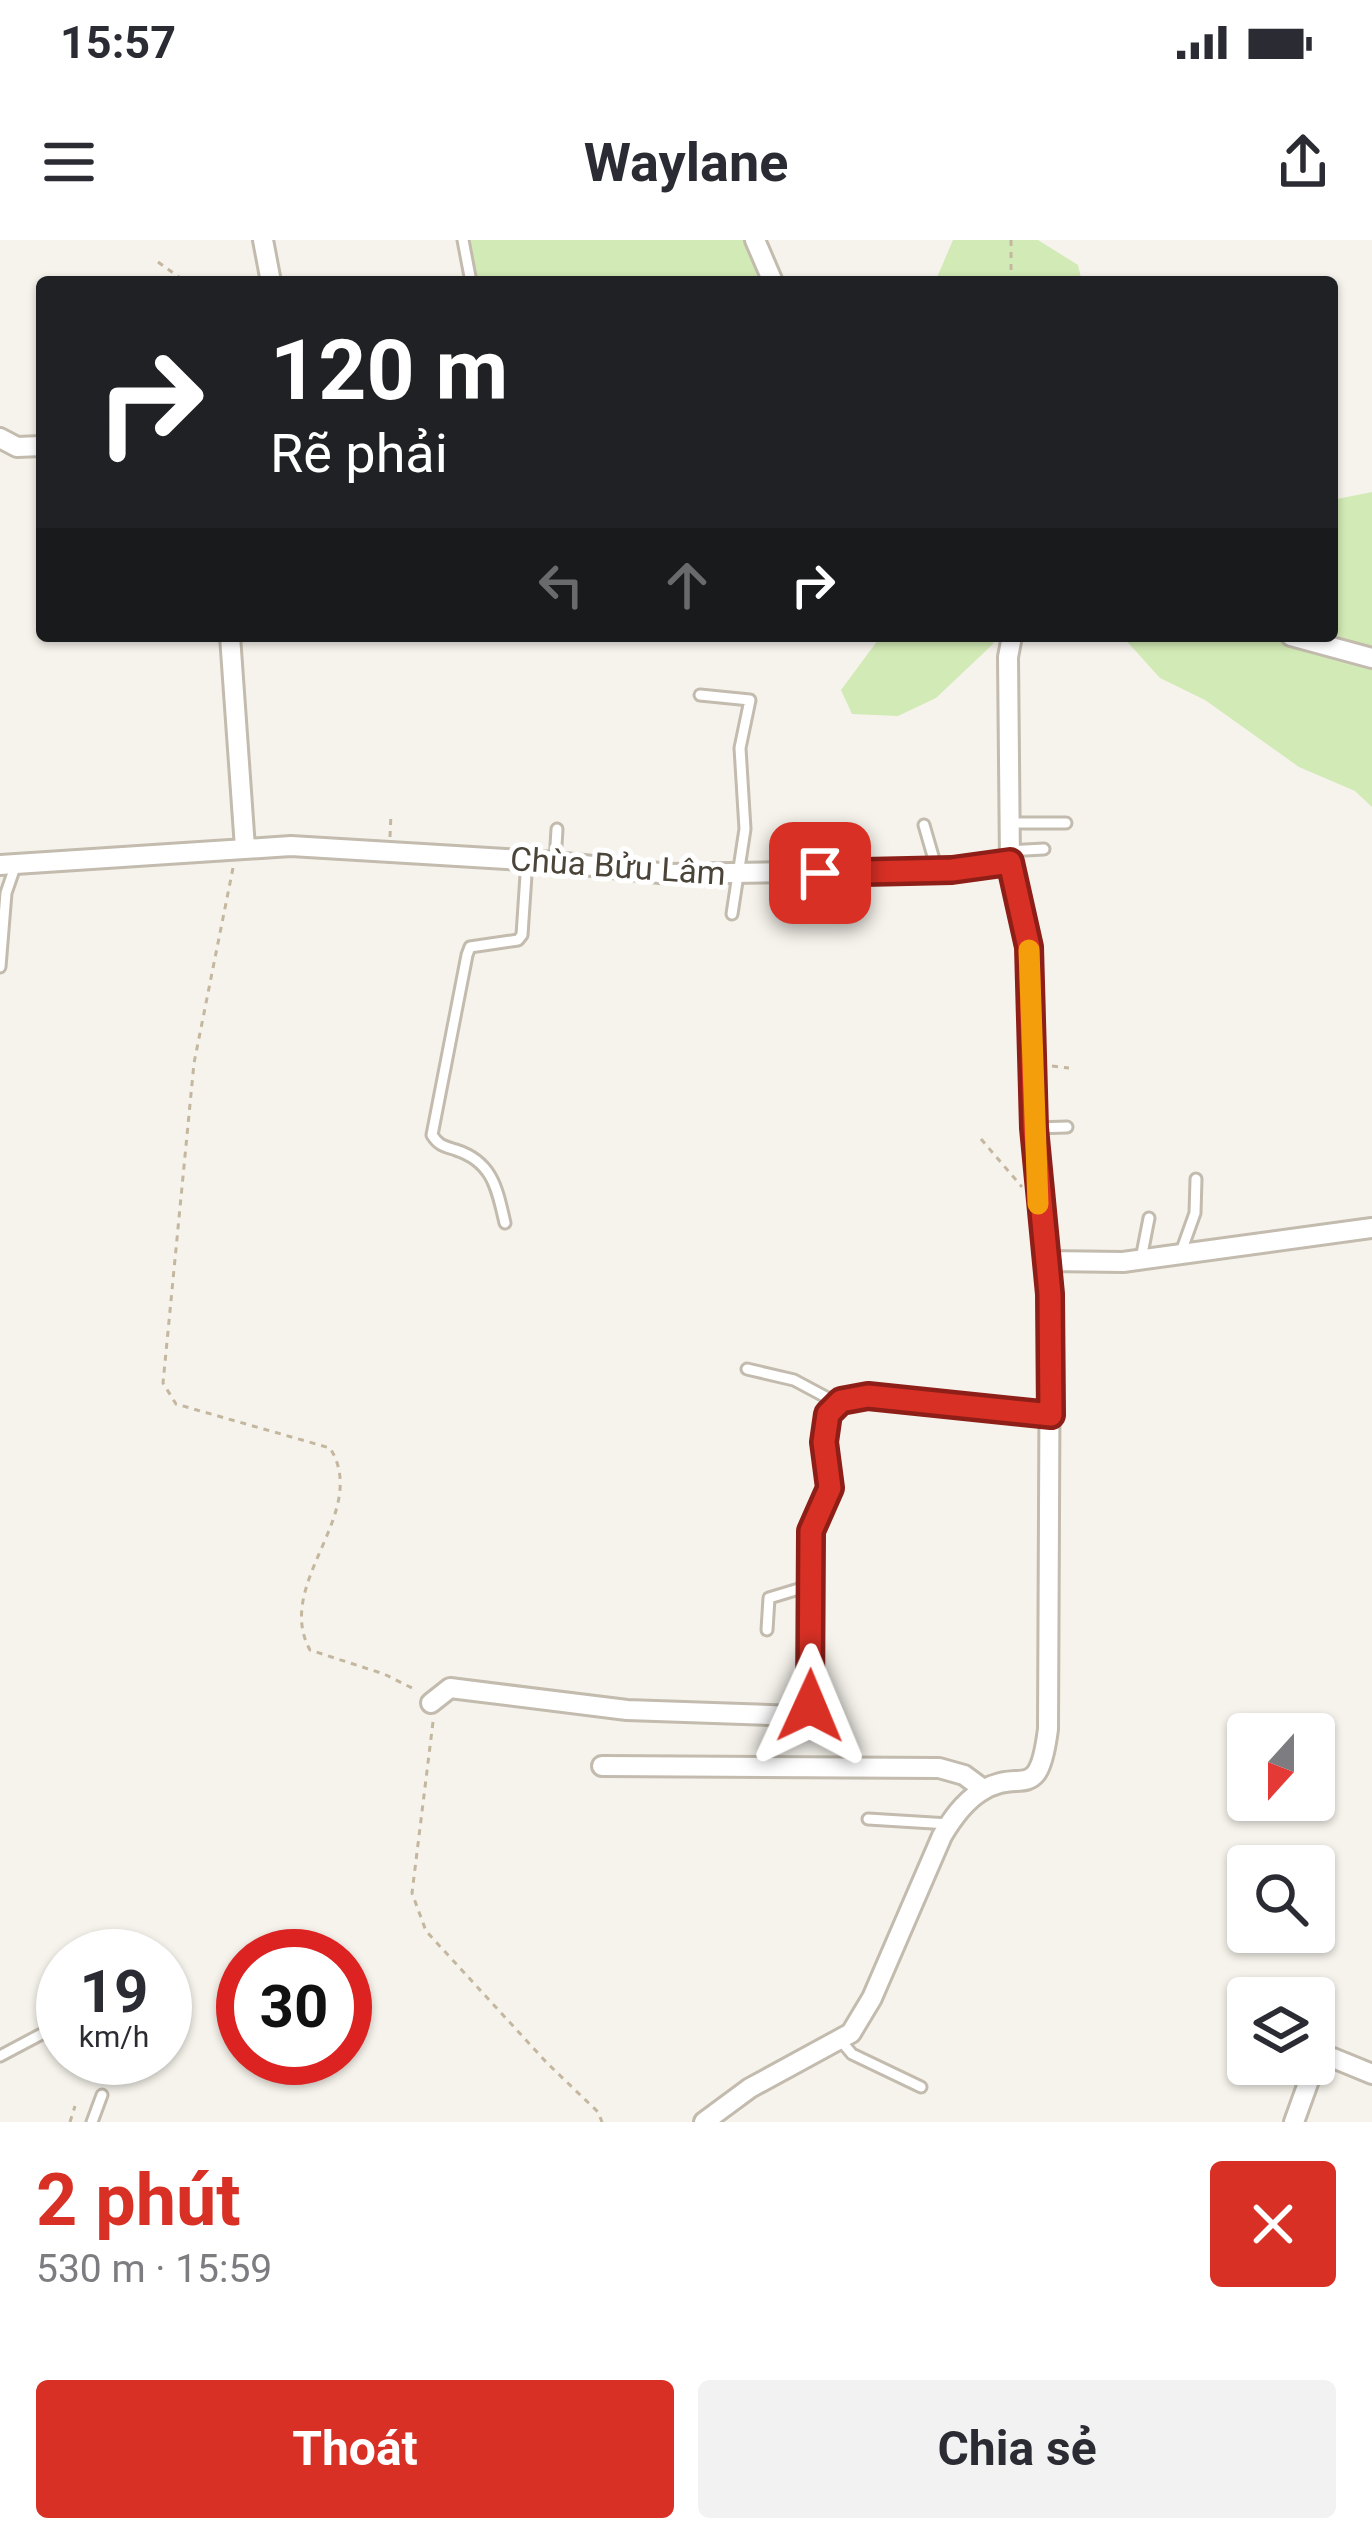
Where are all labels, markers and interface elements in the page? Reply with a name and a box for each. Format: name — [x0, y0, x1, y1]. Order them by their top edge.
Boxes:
text: 15:57 — [60, 16, 176, 69]
icon: menu — [36, 129, 102, 195]
icon: share — [1270, 129, 1336, 195]
text: Waylane — [584, 131, 788, 194]
text: 120 m — [270, 321, 508, 420]
icon: right — [72, 324, 228, 480]
text: Rẽ phải — [270, 422, 448, 485]
icon: left — [528, 552, 594, 618]
icon: ahead — [654, 552, 720, 618]
icon: right — [780, 552, 846, 618]
pin — [769, 822, 871, 924]
street label: Chùa Bửu Lâm — [509, 839, 727, 893]
icon: arrive — [787, 840, 853, 906]
position arrow — [747, 1643, 873, 1769]
north arrow — [1227, 1713, 1335, 1821]
map controls — [1227, 1713, 1335, 2085]
button: search — [1227, 1845, 1335, 1953]
speed limit sign: 30 — [216, 1929, 372, 2085]
text: 19 — [80, 1956, 148, 2027]
button: layers — [1227, 1977, 1335, 2085]
text: km/h — [79, 2019, 149, 2054]
text: 2 phút — [36, 2158, 241, 2243]
button: close — [1210, 2161, 1336, 2287]
text: 530 m · 15:59 — [36, 2246, 272, 2292]
button: Thoát — [36, 2380, 674, 2518]
button: Chia sẻ — [698, 2380, 1336, 2518]

